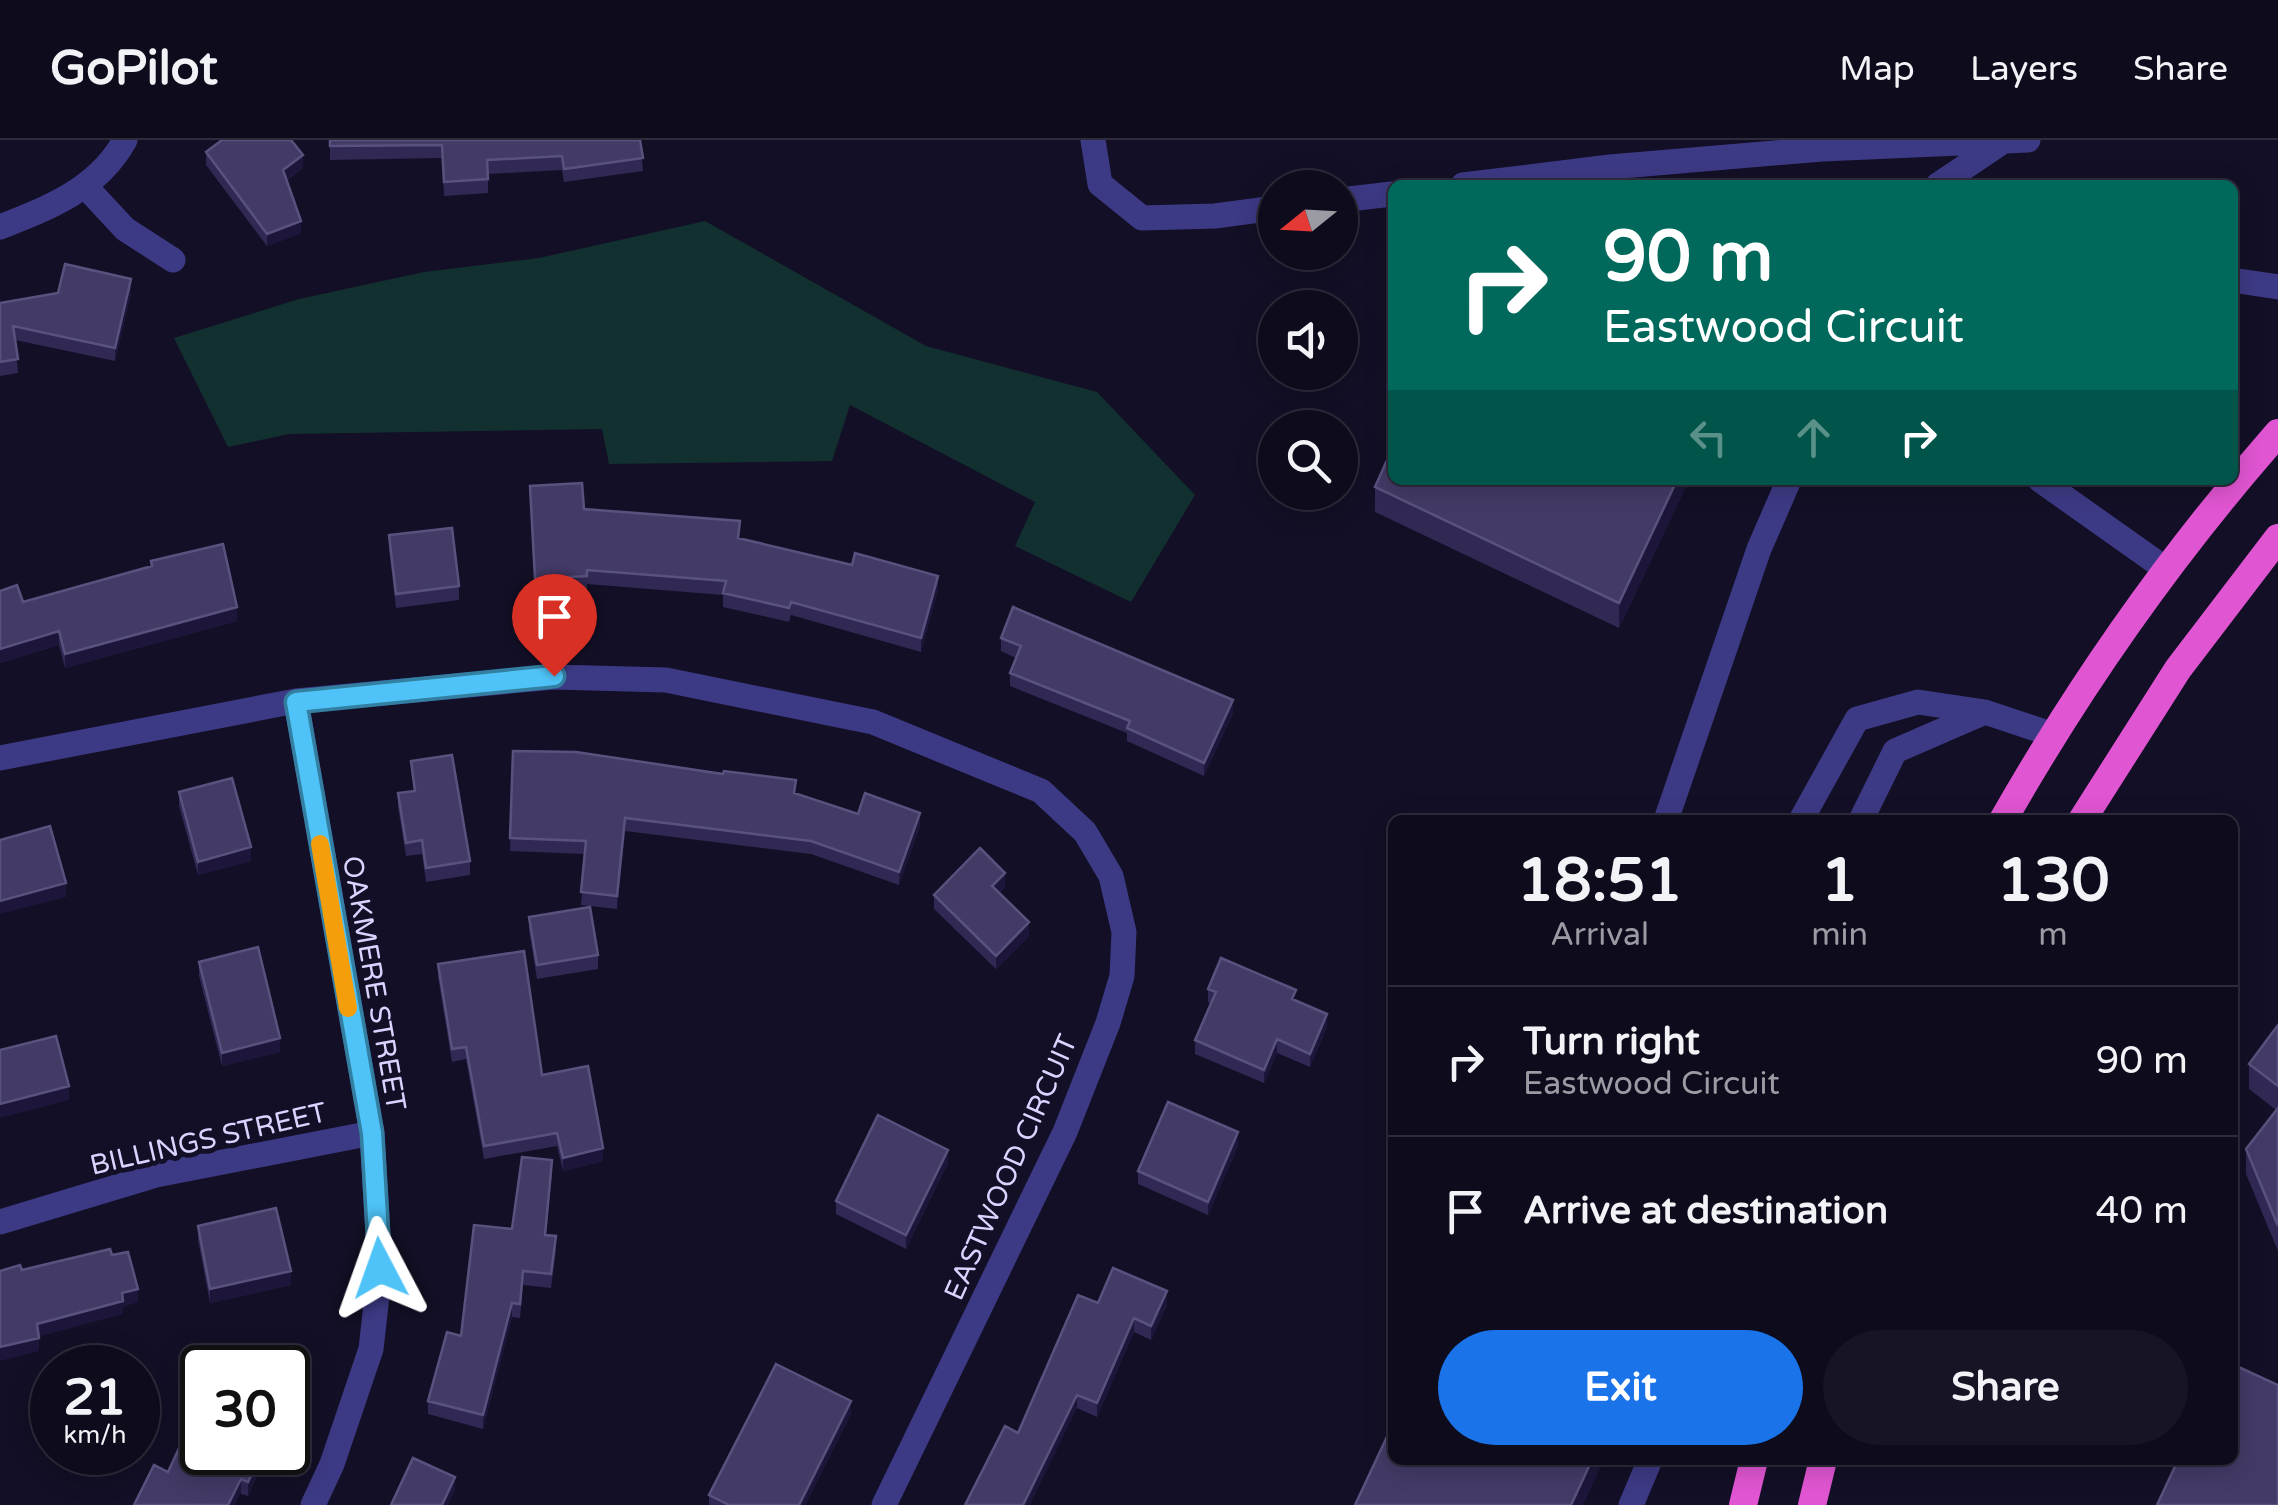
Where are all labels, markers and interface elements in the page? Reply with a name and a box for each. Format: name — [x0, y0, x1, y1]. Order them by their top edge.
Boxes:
text: GoPilot — [50, 40, 218, 98]
text: Map — [1839, 48, 1915, 90]
text: Layers — [1970, 48, 2078, 90]
text: Share — [2133, 48, 2228, 90]
north arrow — [1258, 170, 1358, 270]
map controls — [1258, 170, 1358, 510]
text: 90 m — [1603, 216, 1773, 300]
icon: right — [1438, 220, 1568, 350]
button: sound — [1258, 290, 1358, 390]
text: Eastwood Circuit — [1603, 301, 1964, 355]
button: search — [1258, 410, 1358, 510]
icon: left — [1681, 410, 1736, 465]
icon: ahead — [1786, 410, 1841, 465]
icon: right — [1891, 410, 1946, 465]
pin — [512, 574, 597, 677]
icon: arrive — [527, 589, 582, 644]
text: 18:51 — [1516, 845, 1683, 917]
text: 1 — [1821, 845, 1858, 917]
text: 130 — [1996, 845, 2110, 917]
street label: OAKMERE STREET — [335, 853, 413, 1113]
text: Arrival — [1550, 916, 1649, 954]
text: min — [1811, 916, 1868, 954]
text: m — [2038, 916, 2068, 954]
text: Turn right — [1523, 1019, 1700, 1065]
street label: EASTWOOD CIRCUIT — [937, 1029, 1085, 1306]
icon: right — [1438, 1034, 1493, 1089]
text: 90 m — [2096, 1038, 2188, 1084]
text: Eastwood Circuit — [1523, 1065, 1780, 1103]
street label: BILLINGS STREET — [87, 1095, 330, 1183]
icon: arrive — [1438, 1184, 1493, 1239]
text: Arrive at destination — [1523, 1188, 1888, 1234]
text: 40 m — [2096, 1188, 2188, 1234]
position arrow — [328, 1216, 432, 1320]
button: Exit — [1438, 1330, 1803, 1445]
button: Share — [1823, 1330, 2188, 1445]
speed limit sign: 30 — [180, 1345, 310, 1475]
text: 21 — [64, 1368, 126, 1428]
text: km/h — [64, 1420, 126, 1450]

